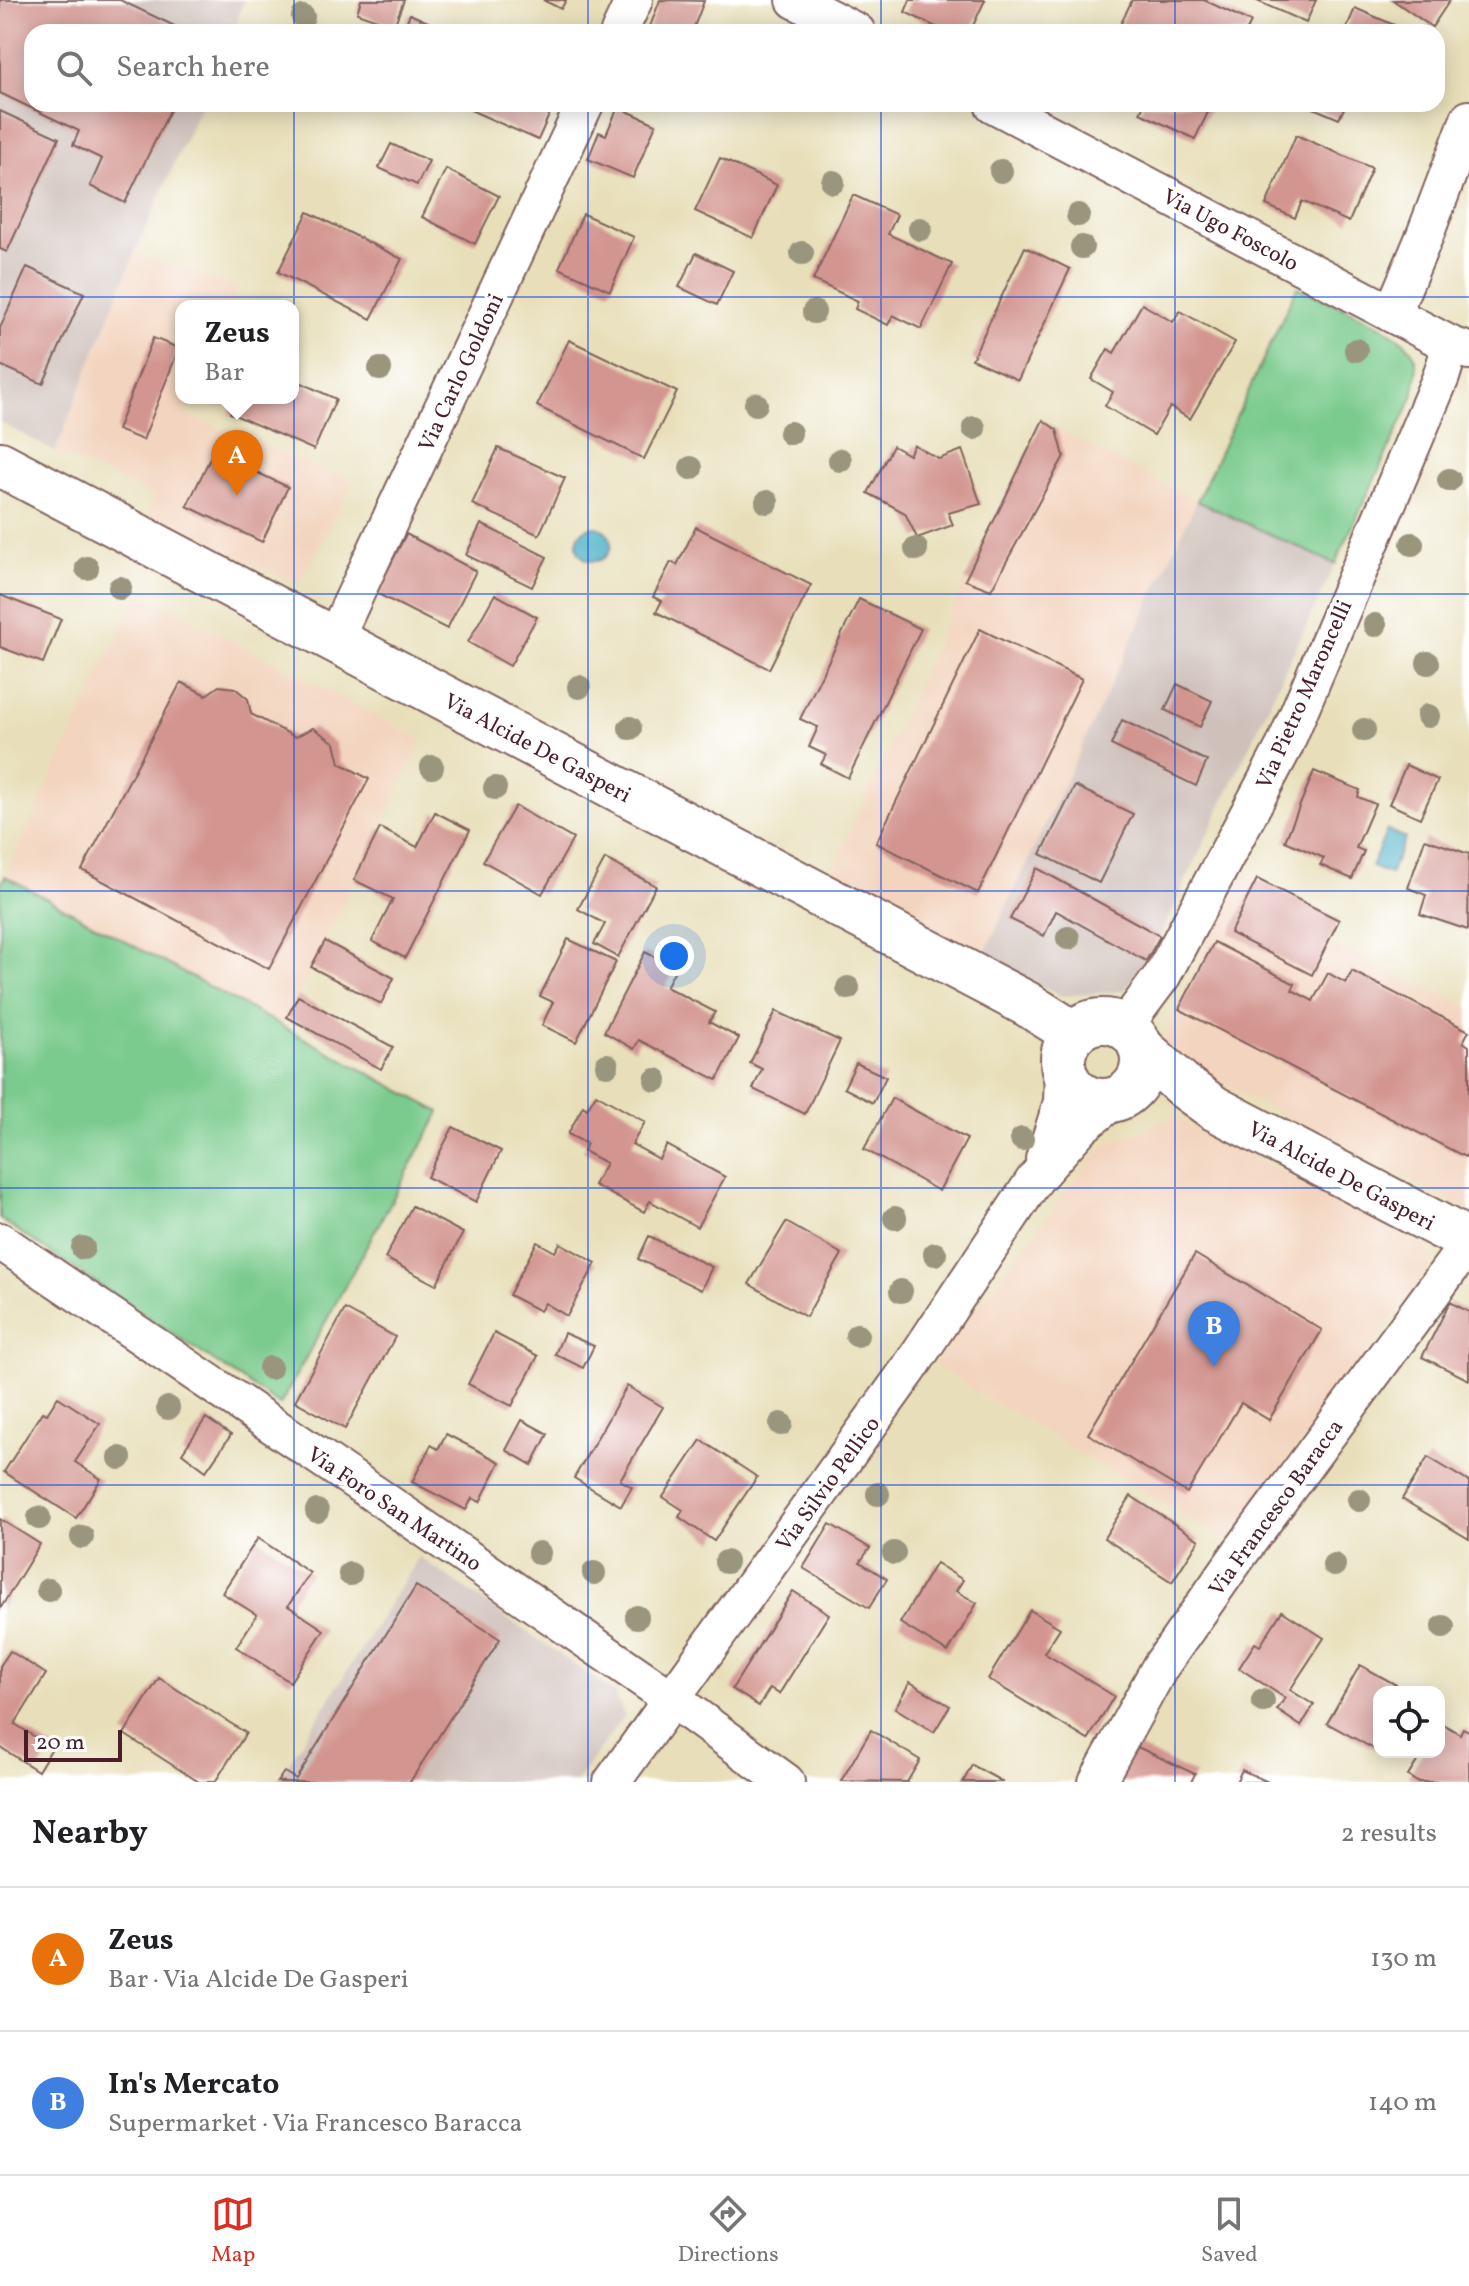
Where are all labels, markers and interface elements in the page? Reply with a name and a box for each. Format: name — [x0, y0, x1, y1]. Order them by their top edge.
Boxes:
search box — [24, 24, 1445, 112]
icon: search — [52, 46, 96, 90]
text: Search here — [116, 47, 270, 89]
street label: Via Ugo Foscolo — [1156, 182, 1303, 280]
street label: Via Carlo Goldoni — [412, 289, 512, 457]
popup — [175, 300, 299, 404]
text: Zeus — [204, 313, 270, 355]
text: Bar — [204, 355, 244, 391]
pin: A — [211, 430, 263, 496]
street label: Via Pietro Maroncelli — [1250, 595, 1361, 795]
street label: Via Alcide De Gasperi — [438, 687, 636, 812]
your location — [654, 936, 694, 976]
street label: Via Alcide De Gasperi — [1242, 1115, 1440, 1240]
pin: B — [1188, 1301, 1240, 1367]
street label: Via Silvio Pellico — [770, 1411, 889, 1558]
street label: Via Francesco Baracca — [1202, 1414, 1352, 1603]
street label: Via Foro San Martino — [300, 1440, 487, 1580]
map controls — [1373, 1686, 1445, 1758]
button: locate — [1373, 1686, 1445, 1758]
scale bar — [24, 1726, 122, 1762]
text: 20 m — [36, 1728, 85, 1759]
text: Nearby — [32, 1811, 148, 1858]
text: 2 results — [1341, 1816, 1437, 1852]
text: Zeus — [108, 1920, 174, 1962]
text: A — [49, 1941, 67, 1977]
text: 130 m — [1370, 1941, 1437, 1977]
text: Bar · Via Alcide De Gasperi — [108, 1962, 409, 1998]
text: In's Mercato — [108, 2064, 279, 2106]
text: B — [49, 2085, 67, 2121]
text: 140 m — [1368, 2085, 1437, 2121]
text: Supermarket · Via Francesco Baracca — [108, 2106, 523, 2142]
tab: Map — [211, 2192, 255, 2271]
tab: Directions — [678, 2192, 779, 2271]
tab: Saved — [1201, 2192, 1258, 2271]

